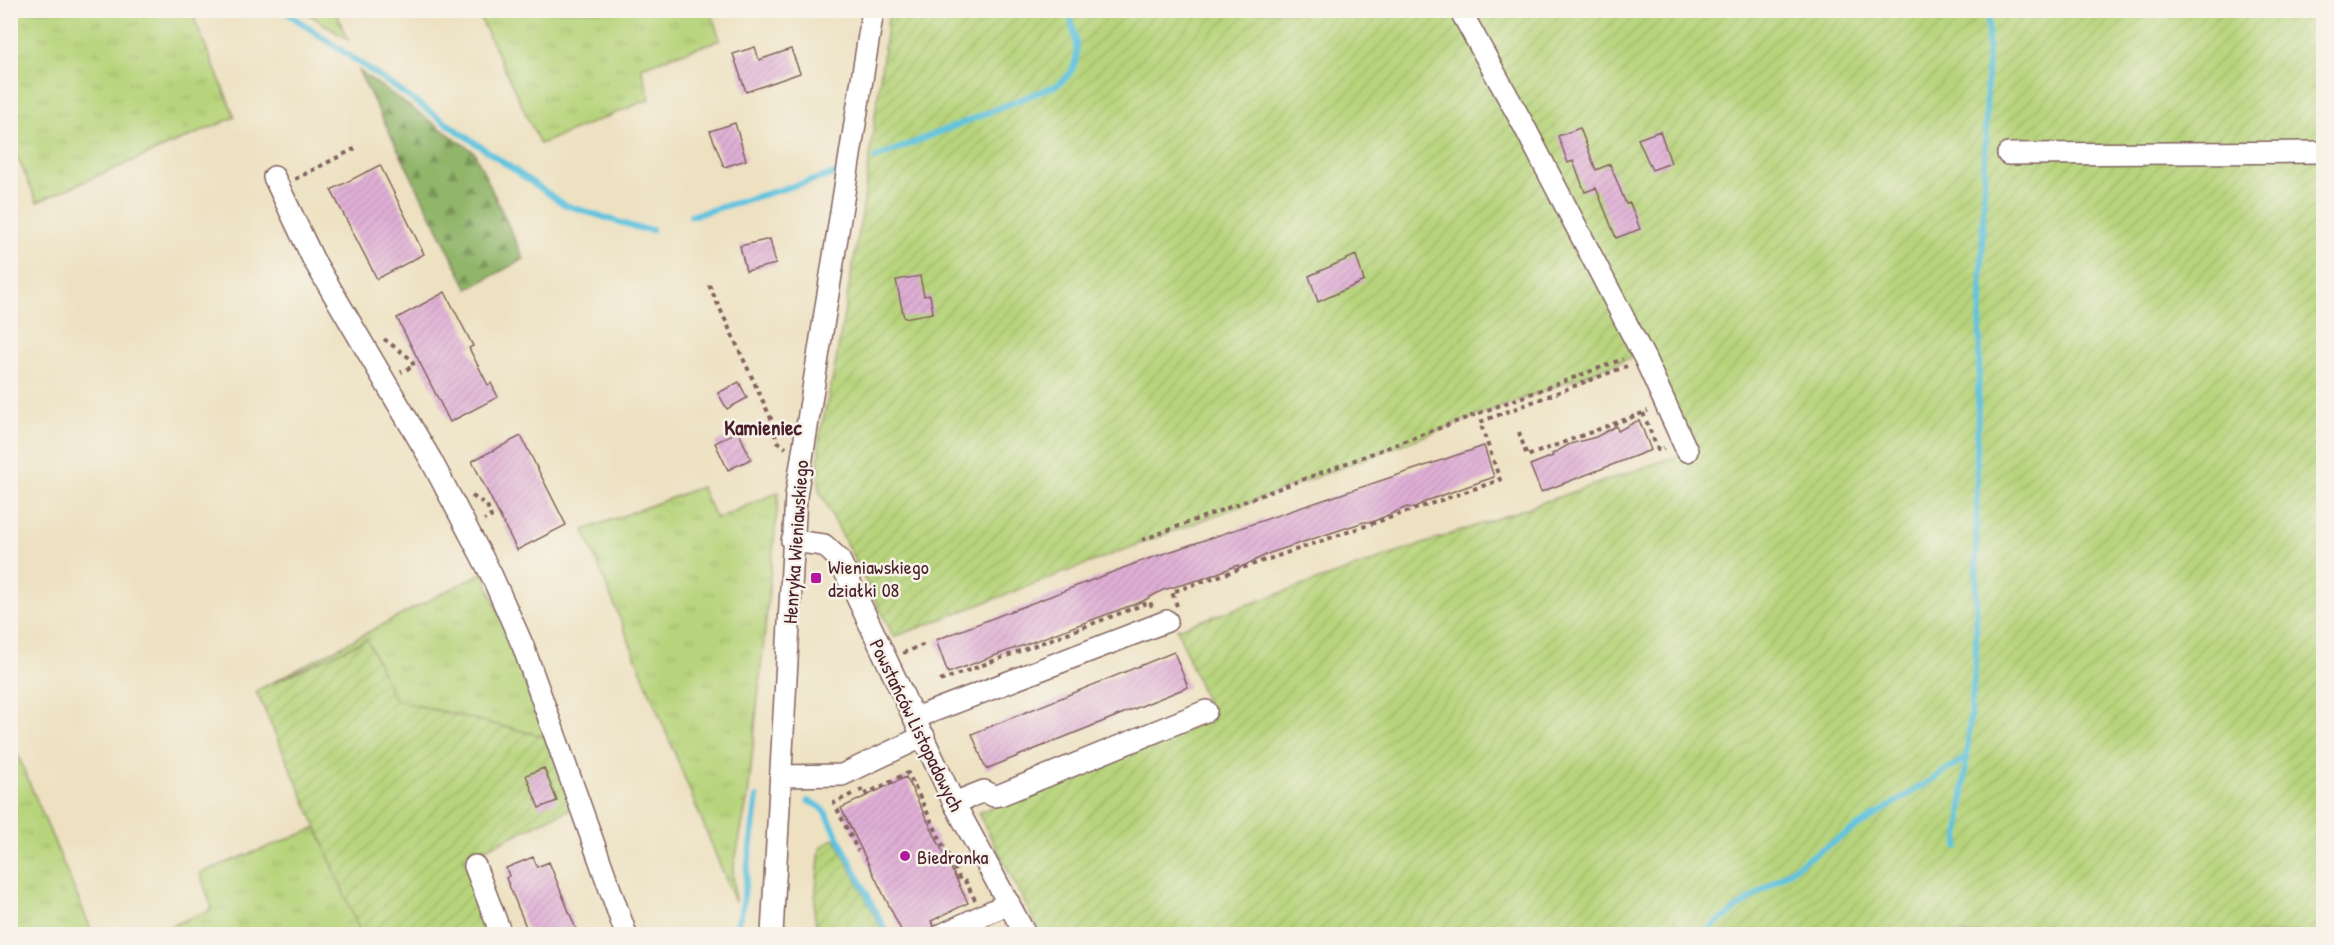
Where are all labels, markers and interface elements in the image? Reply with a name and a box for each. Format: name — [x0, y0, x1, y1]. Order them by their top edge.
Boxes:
district label: Kamieniec — [724, 413, 802, 442]
street label: Henryka Wieniawskiego — [776, 459, 814, 625]
place label: Wieniawskiego działki 08 — [828, 553, 929, 603]
marker: Wieniawskiego działki 08 — [809, 571, 823, 585]
street label: Powstańców Listopadowych — [863, 634, 971, 816]
place label: Biedronka — [917, 843, 988, 870]
marker: Biedronka — [898, 849, 912, 863]

